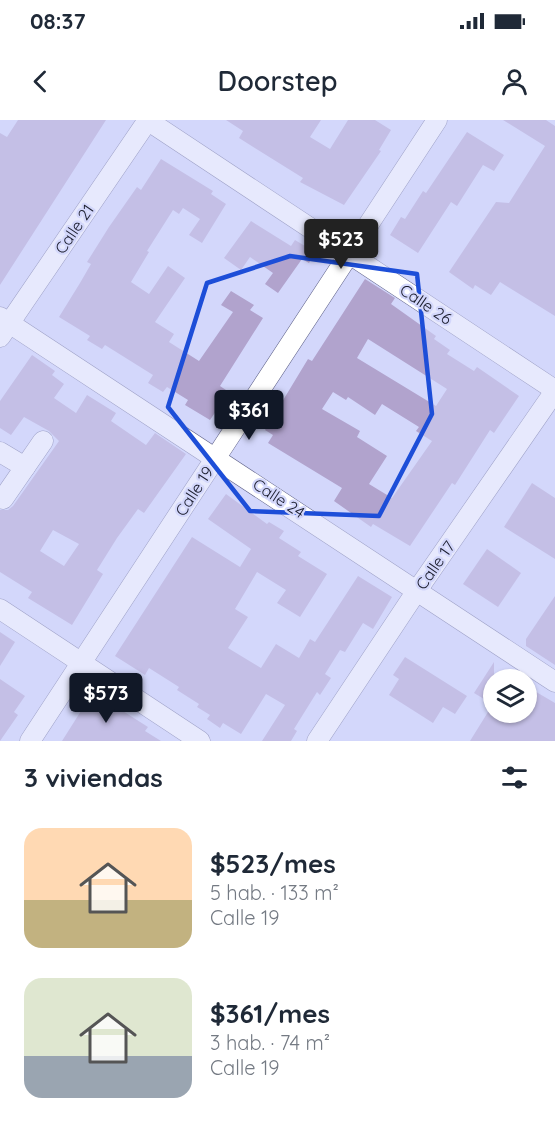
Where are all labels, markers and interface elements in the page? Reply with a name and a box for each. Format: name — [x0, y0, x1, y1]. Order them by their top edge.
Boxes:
text: 08:37 — [30, 7, 85, 35]
text: Doorstep — [218, 64, 337, 98]
icon: back — [24, 65, 57, 98]
icon: person — [498, 65, 531, 98]
street label: Calle 21 — [50, 200, 98, 258]
pin: $523 — [305, 219, 377, 270]
text: $523 — [318, 226, 364, 251]
street label: Calle 26 — [396, 279, 456, 329]
pin: $361 — [213, 390, 285, 441]
text: $361 — [228, 397, 270, 422]
street label: Calle 19 — [170, 462, 218, 520]
street label: Calle 24 — [249, 474, 309, 522]
street label: Calle 17 — [411, 537, 459, 593]
map controls — [483, 669, 537, 723]
button: layers — [483, 669, 537, 723]
pin: $573 — [70, 673, 142, 724]
text: $573 — [83, 680, 129, 705]
text: 3 viviendas — [24, 761, 163, 794]
icon: filters — [498, 761, 531, 794]
text: $523/mes — [210, 847, 336, 880]
icon: home — [72, 852, 144, 924]
text: 5 hab. · 133 m² — [210, 880, 339, 905]
text: Calle 19 — [210, 905, 280, 930]
text: $361/mes — [210, 997, 330, 1030]
icon: home — [72, 1002, 144, 1074]
text: 3 hab. · 74 m² — [210, 1030, 330, 1055]
text: Calle 19 — [210, 1055, 280, 1080]

